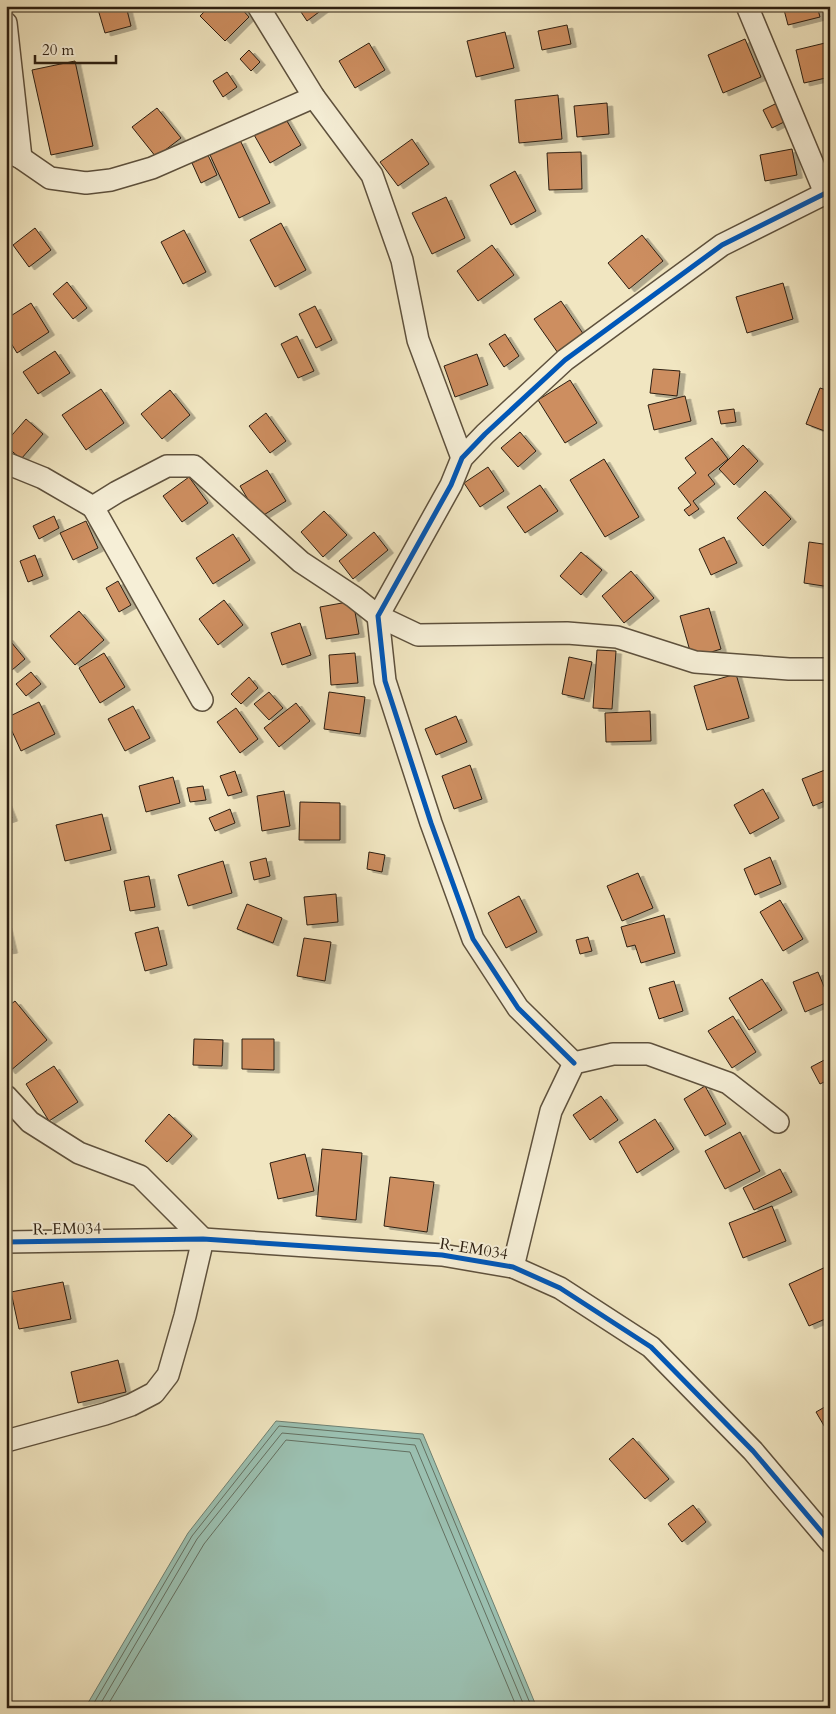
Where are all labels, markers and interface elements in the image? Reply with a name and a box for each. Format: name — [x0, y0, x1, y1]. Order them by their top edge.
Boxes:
scale bar — [35, 32, 116, 64]
text: 20 m — [42, 40, 74, 60]
street label: R. EM034 — [32, 1217, 102, 1241]
street label: R. EM034 — [438, 1233, 510, 1265]

